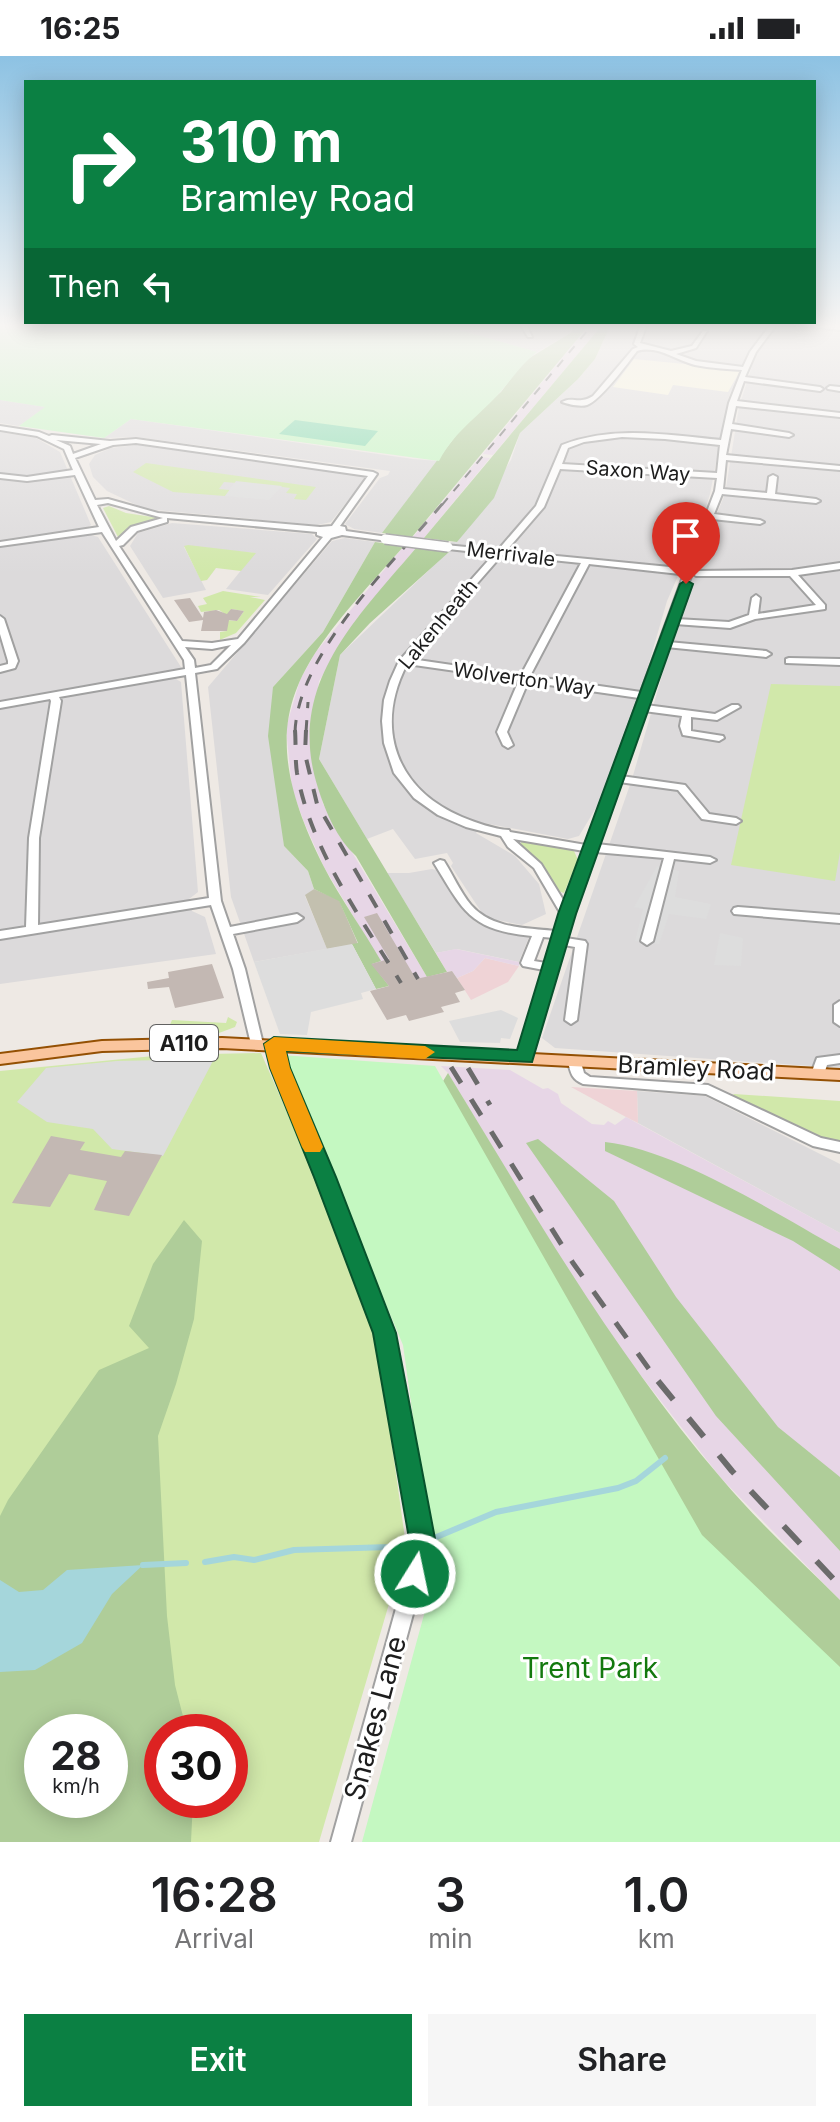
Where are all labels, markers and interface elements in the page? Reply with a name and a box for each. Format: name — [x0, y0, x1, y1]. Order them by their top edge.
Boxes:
text: 16:25 — [40, 10, 121, 46]
text: 310 m — [180, 108, 342, 176]
icon: right — [48, 112, 152, 216]
text: Bramley Road — [180, 176, 415, 220]
icon: left — [136, 264, 180, 308]
text: Then — [48, 268, 120, 304]
street label: Saxon Way — [585, 455, 691, 487]
pin — [652, 502, 720, 584]
icon: arrive — [664, 514, 708, 558]
street label: Merrivale — [465, 537, 557, 571]
street label: Lakenheath — [394, 574, 482, 674]
street label: Wolverton Way — [452, 657, 596, 701]
road number: A110 — [150, 1025, 218, 1061]
street label: Bramley Road — [617, 1049, 775, 1087]
position arrow — [373, 1532, 457, 1616]
street label: Snakes Lane — [337, 1632, 413, 1804]
park label: Trent Park — [522, 1651, 658, 1685]
speed limit sign: 30 — [144, 1714, 248, 1818]
text: 28 — [50, 1731, 102, 1780]
text: km/h — [52, 1774, 100, 1798]
text: 16:28 — [151, 1865, 278, 1924]
text: 3 — [435, 1865, 466, 1924]
text: 1.0 — [623, 1865, 689, 1924]
text: Arrival — [174, 1923, 254, 1954]
text: min — [428, 1923, 473, 1954]
text: km — [638, 1923, 675, 1954]
button: Exit — [24, 2014, 412, 2106]
button: Share — [428, 2014, 816, 2106]

